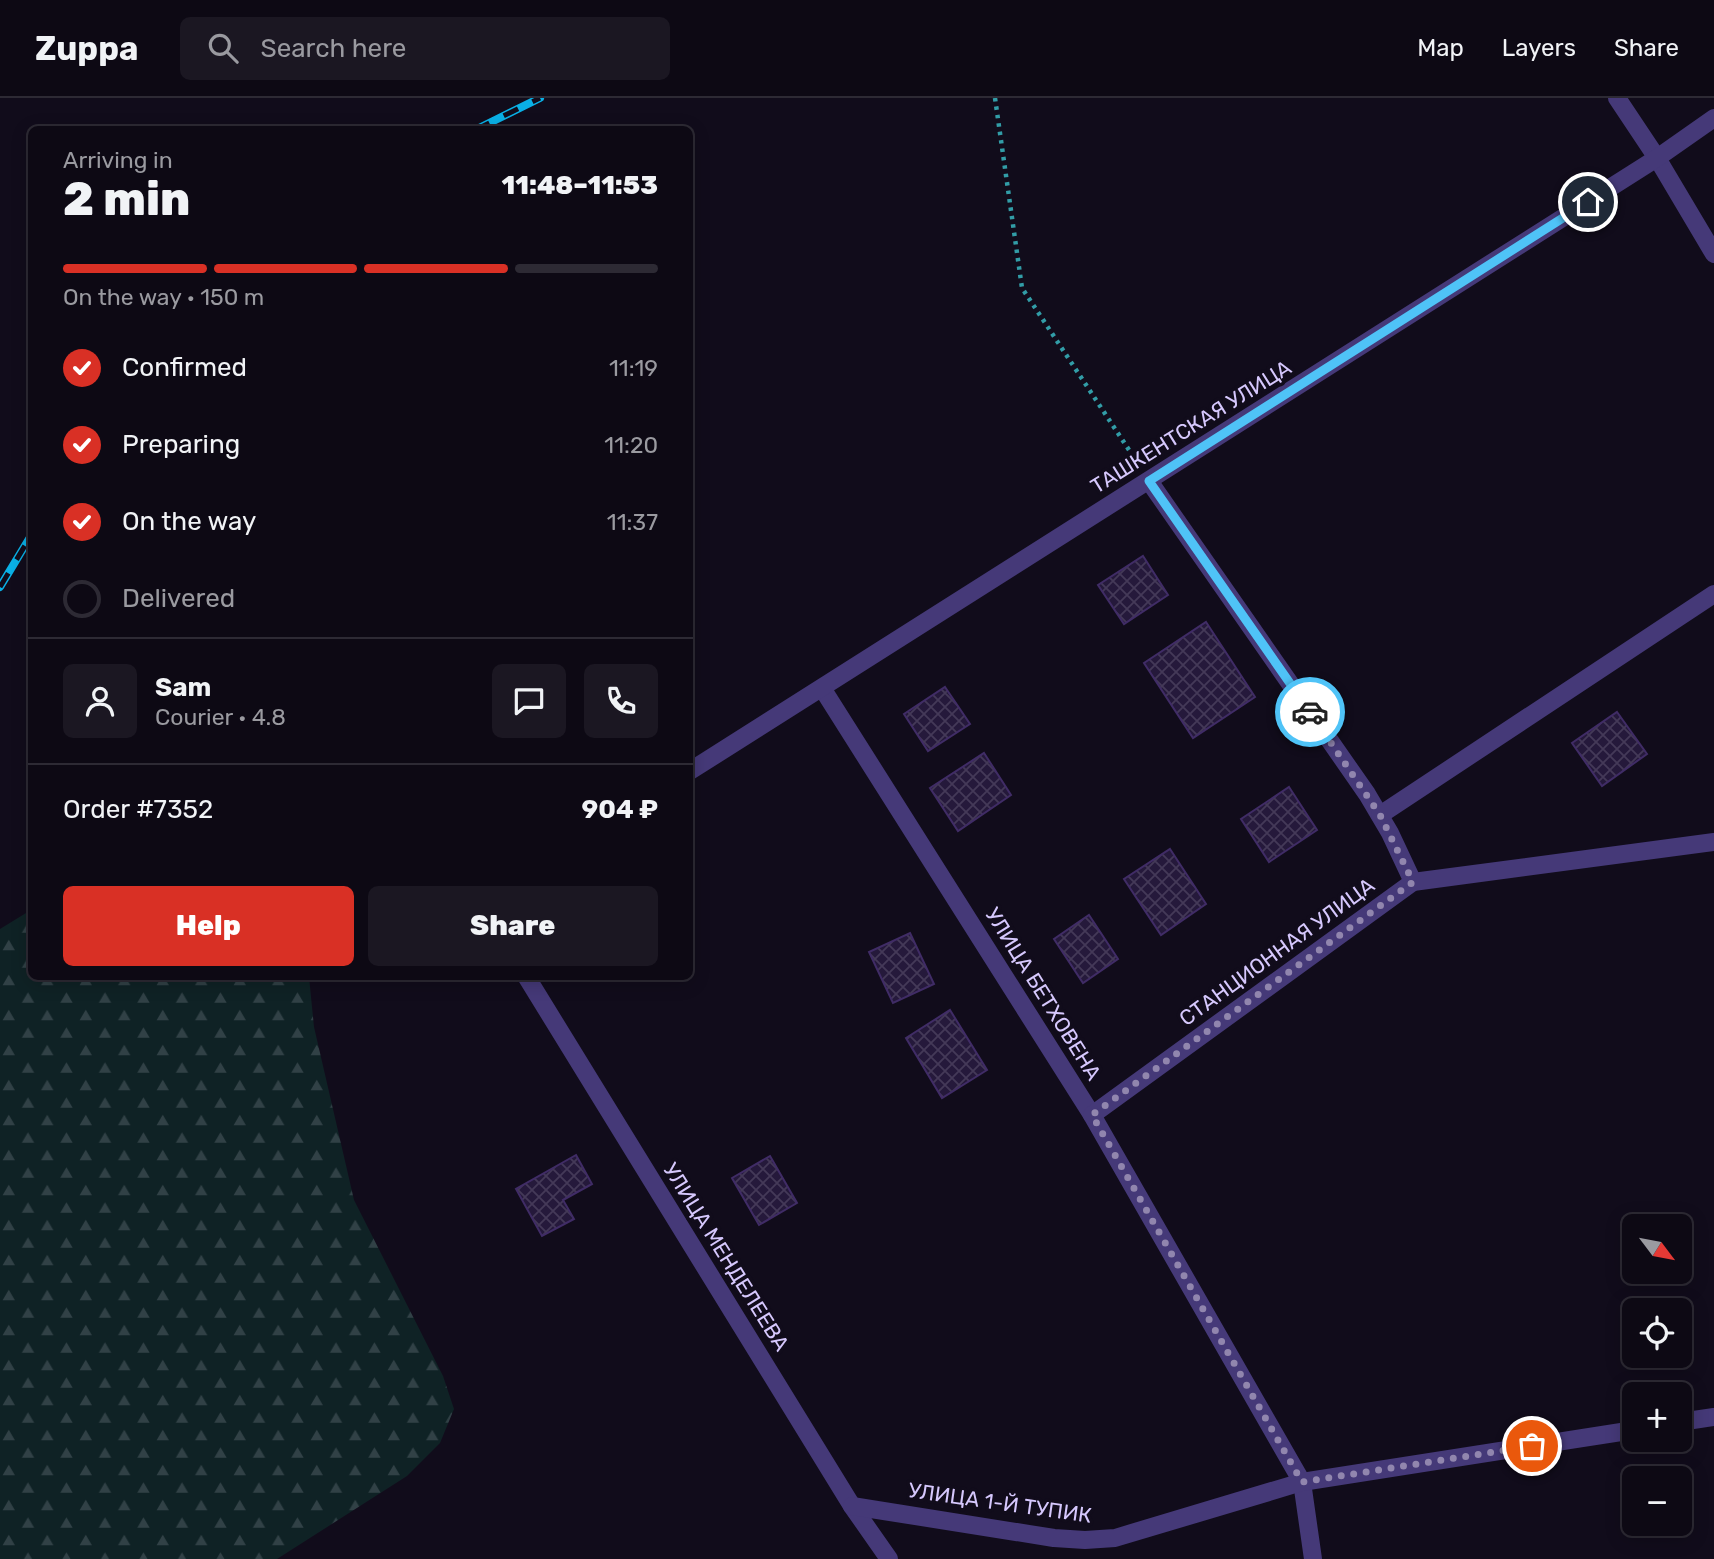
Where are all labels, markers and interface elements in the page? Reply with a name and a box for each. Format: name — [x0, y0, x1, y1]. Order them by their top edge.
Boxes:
search box — [180, 17, 670, 80]
text: Zuppa — [35, 29, 138, 68]
icon: search — [204, 29, 242, 67]
text: Search here — [260, 33, 406, 64]
text: Map — [1417, 34, 1464, 62]
text: Layers — [1502, 34, 1576, 62]
text: Share — [1614, 34, 1679, 62]
text: Arriving in — [63, 146, 173, 174]
text: 11:48–11:53 — [502, 170, 658, 201]
text: 2 min — [63, 172, 190, 227]
pin — [1558, 172, 1618, 232]
icon: home — [1569, 183, 1607, 221]
text: On the way · 150 m — [63, 283, 264, 311]
icon: check — [63, 349, 101, 387]
text: Confirmed — [122, 352, 247, 383]
text: 11:19 — [609, 354, 658, 382]
street label: ТАШКЕНТСКАЯ УЛИЦА — [1086, 355, 1296, 499]
icon: check — [63, 426, 101, 464]
text: Preparing — [122, 429, 240, 460]
text: 11:20 — [604, 431, 658, 459]
icon: check — [63, 503, 101, 541]
text: On the way — [122, 506, 256, 537]
text: 11:37 — [607, 508, 658, 536]
text: Delivered — [122, 583, 235, 614]
button: person — [63, 664, 137, 738]
button: chat — [492, 664, 566, 738]
button: phone — [584, 664, 658, 738]
text: Sam — [155, 672, 211, 703]
courier — [1275, 677, 1345, 747]
icon: car — [1291, 693, 1329, 731]
text: Courier · 4.8 — [155, 703, 286, 731]
text: Order #7352 — [63, 794, 213, 825]
text: 904 ₽ — [582, 794, 658, 825]
street label: СТАНЦИОННАЯ УЛИЦА — [1174, 872, 1379, 1031]
button: Help — [63, 886, 354, 966]
button: Share — [368, 886, 658, 966]
street label: УЛИЦА БЕТХОВЕНА — [980, 903, 1107, 1084]
street label: УЛИЦА МЕНДЕЛЕЕВА — [658, 1158, 795, 1355]
north arrow — [1622, 1214, 1692, 1284]
map controls — [1622, 1214, 1692, 1536]
button: locate — [1622, 1298, 1692, 1368]
button: + — [1622, 1382, 1692, 1452]
pin — [1502, 1416, 1562, 1476]
icon: bag — [1513, 1427, 1551, 1465]
button: − — [1622, 1466, 1692, 1536]
street label: УЛИЦА 1-Й ТУПИК — [907, 1477, 1093, 1528]

